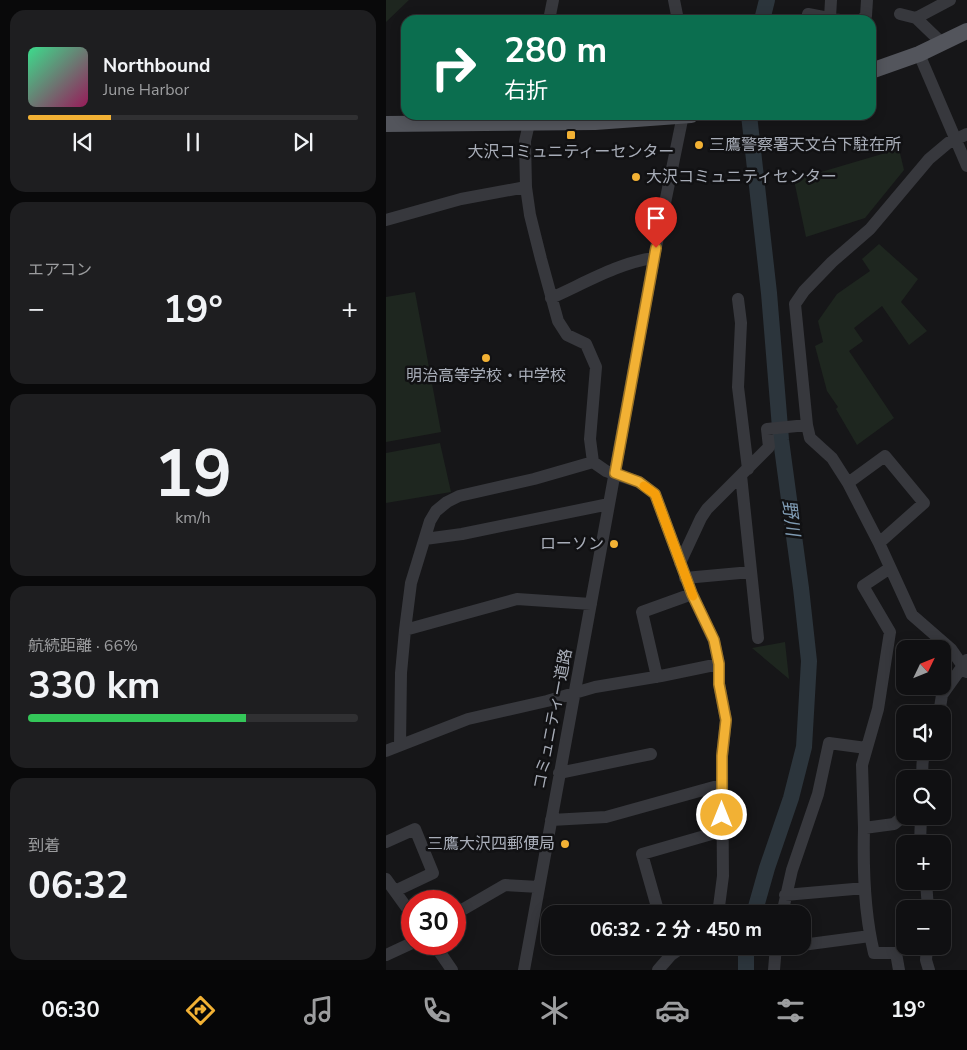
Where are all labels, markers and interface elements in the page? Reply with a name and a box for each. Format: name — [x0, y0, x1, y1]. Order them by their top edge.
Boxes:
text: 280 m — [504, 27, 607, 74]
icon: right — [421, 35, 486, 100]
text: Northbound — [103, 53, 210, 79]
text: 右折 — [504, 76, 548, 106]
text: June Harbor — [103, 79, 189, 101]
icon: previous — [69, 128, 97, 156]
icon: pause — [179, 128, 207, 156]
icon: next — [289, 128, 317, 156]
marker: 大沢コミュニティーセンター — [565, 129, 577, 141]
place label: 三鷹警察署天文台下駐在所 — [709, 134, 901, 156]
marker: 三鷹警察署天文台下駐在所 — [693, 139, 705, 151]
place label: 大沢コミュニティーセンター — [467, 141, 675, 163]
place label: 大沢コミュニティセンター — [646, 166, 837, 188]
marker: 大沢コミュニティセンター — [630, 171, 642, 183]
pin — [635, 197, 677, 248]
icon: arrive — [642, 204, 670, 232]
text: エアコン — [28, 259, 92, 281]
text: 19° — [163, 284, 223, 335]
text: − — [28, 290, 45, 328]
text: + — [341, 290, 358, 328]
marker: 明治高等学校・中学校 — [480, 352, 492, 364]
place label: 明治高等学校・中学校 — [406, 365, 566, 387]
text: 19 — [154, 430, 232, 519]
water label: 野川 — [777, 499, 805, 539]
text: km/h — [175, 507, 211, 529]
place label: ローソン — [540, 533, 604, 555]
marker: ローソン — [608, 538, 620, 550]
text: 航続距離 · 66% — [28, 635, 138, 657]
north arrow — [896, 640, 951, 695]
map controls — [896, 640, 951, 955]
street label: コミュニティー道路 — [529, 647, 577, 791]
text: 330 km — [28, 660, 160, 711]
button: sound — [896, 705, 951, 760]
button: search — [896, 770, 951, 825]
position arrow — [695, 788, 747, 840]
place label: 三鷹大沢四郵便局 — [427, 833, 555, 855]
text: 到着 — [28, 835, 60, 857]
button: + — [896, 835, 951, 890]
marker: 三鷹大沢四郵便局 — [559, 838, 571, 850]
text: 06:32 — [28, 860, 129, 911]
speed limit sign: 30 — [401, 890, 466, 955]
button: − — [896, 900, 951, 955]
text: 06:32 · 2 分 · 450 m — [590, 917, 762, 943]
icon: directions — [183, 993, 218, 1028]
icon: music — [301, 993, 336, 1028]
icon: phone — [419, 993, 454, 1028]
icon: climate — [537, 993, 572, 1028]
icon: car — [655, 993, 690, 1028]
icon: filters — [773, 993, 808, 1028]
text: 06:30 — [41, 995, 100, 1025]
text: 19° — [891, 995, 925, 1025]

